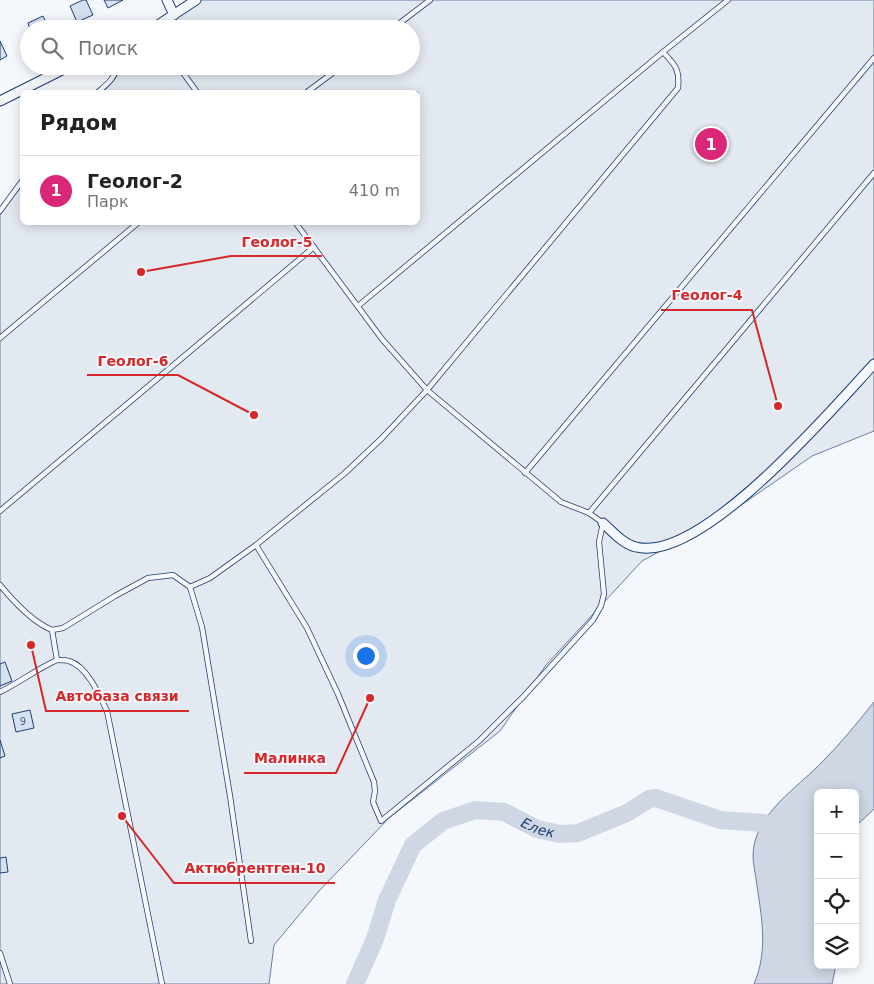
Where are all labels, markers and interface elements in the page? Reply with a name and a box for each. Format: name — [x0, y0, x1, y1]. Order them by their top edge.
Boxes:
search box — [20, 20, 420, 75]
icon: search — [38, 34, 66, 62]
text: Поиск — [78, 37, 138, 59]
text: Рядом — [40, 111, 117, 135]
pin: 1 — [695, 125, 727, 163]
text: Геолог-2 — [87, 170, 183, 192]
text: 1 — [50, 181, 62, 200]
text: 410 m — [349, 181, 400, 200]
text: Парк — [87, 192, 129, 211]
callout: Геолог-5 — [231, 227, 322, 256]
text: Геолог-5 — [242, 234, 312, 250]
callout: Геолог-4 — [661, 281, 752, 310]
text: Геолог-4 — [672, 287, 743, 303]
callout: Геолог-6 — [87, 346, 178, 375]
text: Геолог-6 — [98, 353, 168, 369]
your location — [353, 643, 379, 669]
callout: Автобаза связи — [46, 682, 189, 711]
text: Автобаза связи — [55, 688, 179, 704]
house number: 9 — [20, 716, 26, 727]
callout: Малинка — [244, 744, 336, 773]
text: Малинка — [254, 750, 326, 766]
map controls — [814, 789, 859, 969]
button: + — [814, 789, 859, 834]
water label: Елек — [518, 814, 557, 841]
button: − — [814, 834, 859, 879]
callout: Актюбрентген-10 — [174, 854, 335, 883]
text: Актюбрентген-10 — [185, 860, 326, 876]
button: locate — [814, 879, 859, 924]
button: layers — [814, 924, 859, 969]

